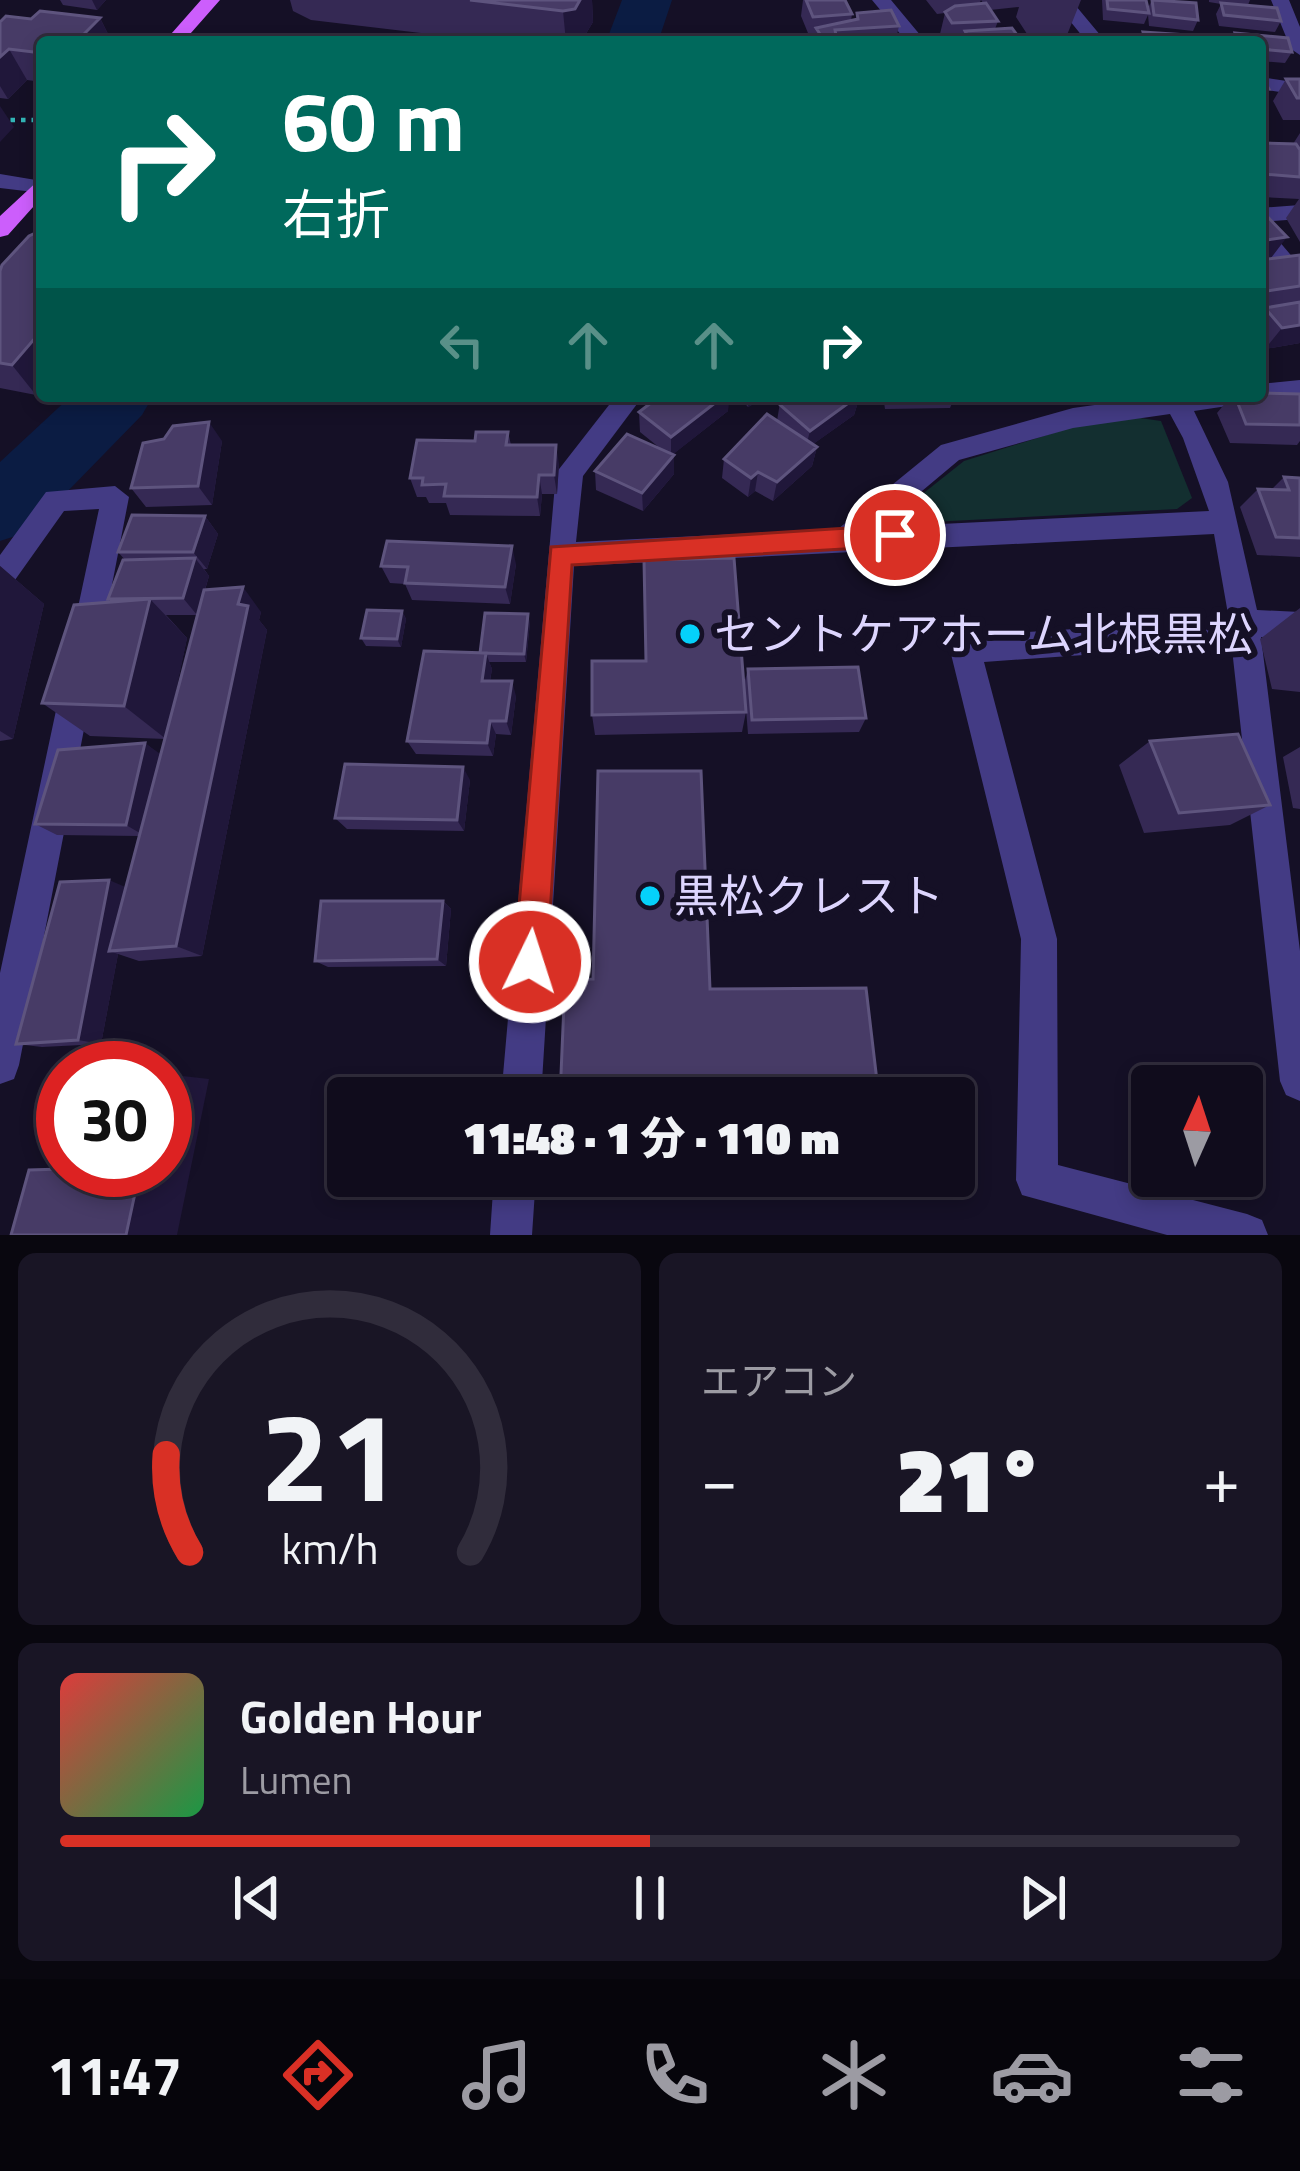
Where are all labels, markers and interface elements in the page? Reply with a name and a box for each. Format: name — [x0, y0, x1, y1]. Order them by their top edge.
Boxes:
text: 60 m — [282, 56, 465, 184]
icon: right — [84, 84, 240, 240]
text: 右折 — [282, 173, 390, 255]
icon: left — [429, 312, 495, 378]
icon: ahead — [555, 312, 621, 378]
icon: ahead — [681, 312, 747, 378]
icon: right — [807, 312, 873, 378]
pin — [844, 484, 946, 586]
icon: arrive — [862, 502, 928, 568]
place label: セントケアホーム北根黒松 — [714, 599, 1253, 667]
marker: セントケアホーム北根黒松 — [677, 621, 703, 647]
place label: 黒松クレスト — [674, 861, 944, 929]
marker: 黒松クレスト — [637, 883, 663, 909]
position arrow — [467, 899, 593, 1025]
speed limit sign: 30 — [36, 1041, 192, 1197]
north arrow — [1131, 1065, 1263, 1197]
map controls — [1131, 1065, 1263, 1197]
text: 11:48 · 1 分 · 110 m — [463, 1103, 839, 1171]
text: エアコン — [701, 1351, 857, 1410]
text: 21 — [260, 1360, 399, 1549]
text: 21° — [896, 1410, 1045, 1547]
text: − — [701, 1428, 738, 1529]
text: + — [1203, 1428, 1240, 1529]
text: km/h — [281, 1515, 378, 1581]
text: Golden Hour — [240, 1682, 482, 1750]
text: Lumen — [240, 1750, 352, 1809]
icon: previous — [224, 1865, 290, 1931]
icon: pause — [617, 1865, 683, 1931]
icon: next — [1010, 1865, 1076, 1931]
icon: directions — [276, 2033, 360, 2117]
icon: music — [455, 2033, 539, 2117]
icon: phone — [633, 2033, 717, 2117]
icon: climate — [812, 2033, 896, 2117]
icon: car — [990, 2033, 1074, 2117]
icon: filters — [1169, 2033, 1253, 2117]
text: 11:47 — [47, 2034, 182, 2116]

